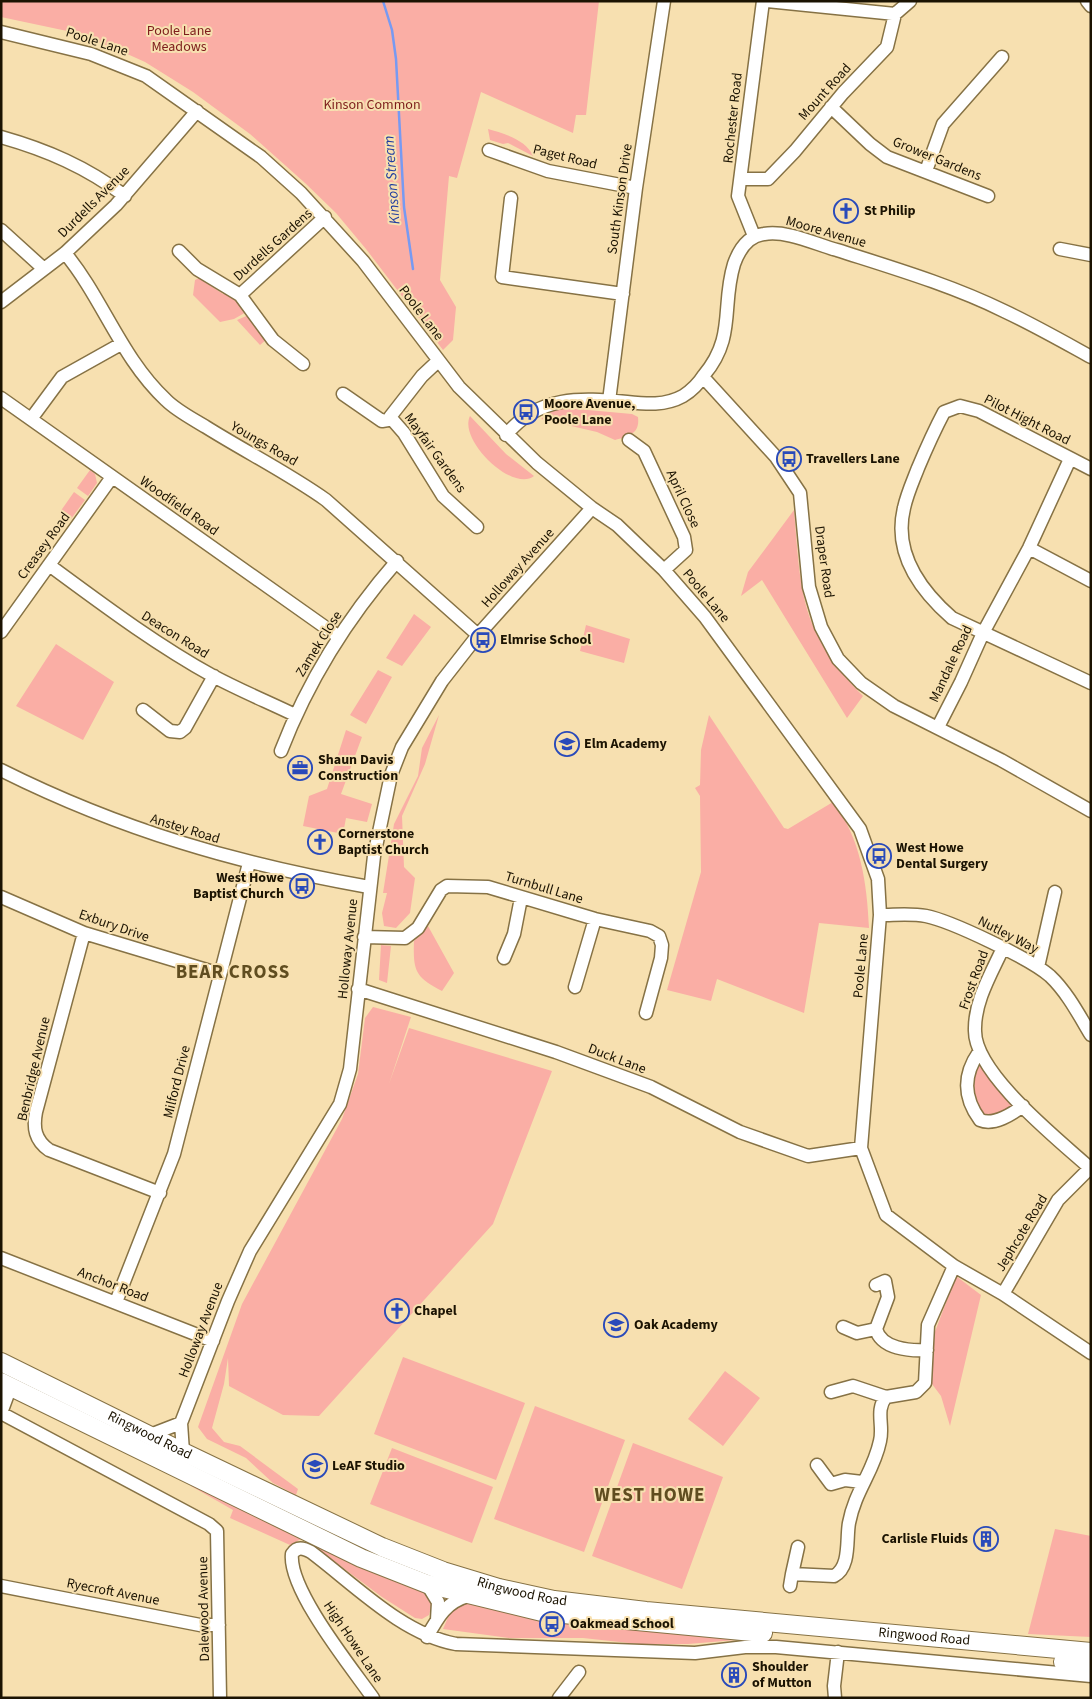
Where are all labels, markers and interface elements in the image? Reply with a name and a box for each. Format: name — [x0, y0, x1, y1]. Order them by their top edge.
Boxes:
park label: Poole Lane Meadows — [147, 21, 211, 57]
street label: Poole Lane — [63, 23, 131, 61]
street label: Mount Road — [794, 59, 856, 125]
street label: Rochester Road — [718, 72, 748, 164]
park label: Kinson Common — [323, 95, 421, 115]
street label: Grower Gardens — [890, 132, 985, 186]
water label: Kinson Stream — [378, 135, 406, 225]
street label: Paget Road — [531, 139, 599, 175]
street label: South Kinson Drive — [602, 142, 638, 255]
street label: Durdells Avenue — [53, 161, 135, 243]
church icon: St Philip — [833, 198, 859, 224]
place label: St Philip — [864, 201, 916, 221]
street label: Durdells Gardens — [229, 204, 317, 286]
street label: Moore Avenue — [783, 211, 869, 253]
street label: Poole Lane — [394, 281, 448, 345]
street label: Pilot Hight Road — [980, 390, 1074, 450]
place label: Moore Avenue, Poole Lane — [544, 394, 635, 430]
bus stop icon: Moore Avenue, Poole Lane — [513, 399, 539, 425]
street label: Mayfair Gardens — [399, 409, 471, 497]
street label: Youngs Road — [226, 416, 301, 471]
bus stop icon: Travellers Lane — [776, 446, 802, 472]
place label: Travellers Lane — [806, 449, 900, 469]
street label: April Close — [661, 467, 705, 531]
street label: Woodfield Road — [135, 471, 223, 541]
street label: Creasey Road — [13, 508, 75, 584]
street label: Holloway Avenue — [477, 524, 559, 612]
street label: Draper Road — [809, 525, 839, 599]
street label: Poole Lane — [678, 565, 734, 627]
street label: Deacon Road — [137, 606, 213, 664]
street label: Zamek Close — [291, 607, 347, 681]
street label: Mandale Road — [924, 622, 978, 706]
bus stop icon: Elmrise School — [470, 627, 496, 653]
place label: Elmrise School — [500, 630, 591, 650]
school or university icon: Elm Academy — [554, 731, 580, 757]
place label: Elm Academy — [584, 734, 668, 754]
place label: Shaun Davis Construction — [318, 750, 398, 786]
office icon: Shaun Davis Construction — [287, 755, 313, 781]
street label: Anstey Road — [148, 809, 222, 849]
place label: Cornerstone Baptist Church — [338, 824, 429, 860]
church icon: Cornerstone Baptist Church — [307, 829, 333, 855]
place label: West Howe Dental Surgery — [896, 838, 989, 874]
bus stop icon: West Howe Dental Surgery — [866, 843, 892, 869]
street label: Turnbull Lane — [502, 867, 586, 909]
place label: West Howe Baptist Church — [193, 868, 284, 904]
bus stop icon: West Howe Baptist Church — [289, 873, 315, 899]
street label: Holloway Avenue — [333, 898, 363, 1000]
street label: Exbury Drive — [76, 905, 152, 947]
street label: Nutley Way — [974, 911, 1042, 959]
street label: Poole Lane — [848, 933, 874, 999]
street label: Frost Road — [954, 947, 994, 1013]
district label: BEAR CROSS — [176, 959, 290, 986]
street label: Benbridge Avenue — [12, 1015, 56, 1123]
street label: Duck Lane — [585, 1039, 649, 1079]
street label: Milford Drive — [158, 1043, 196, 1120]
street label: Jephcote Road — [991, 1191, 1053, 1275]
street label: Anchor Road — [75, 1262, 151, 1308]
street label: Holloway Avenue — [174, 1279, 228, 1381]
church icon: Chapel — [384, 1298, 410, 1324]
place label: Chapel — [414, 1301, 457, 1321]
school or university icon: Oak Academy — [603, 1312, 629, 1338]
place label: Oak Academy — [634, 1315, 719, 1335]
street label: Ringwood Road — [104, 1406, 195, 1465]
school or university icon: LeAF Studio — [302, 1453, 328, 1479]
place label: LeAF Studio — [332, 1456, 405, 1476]
district label: WEST HOWE — [594, 1482, 706, 1509]
building icon: Carlisle Fluids — [973, 1526, 999, 1552]
place label: Carlisle Fluids — [881, 1529, 968, 1549]
street label: Dalewood Avenue — [193, 1556, 215, 1662]
street label: Ringwood Road — [474, 1572, 568, 1611]
street label: Ryecroft Avenue — [65, 1573, 161, 1611]
street label: High Howe Lane — [318, 1597, 388, 1687]
bus stop icon: Oakmead School — [539, 1611, 565, 1637]
place label: Oakmead School — [570, 1614, 674, 1634]
street label: Ringwood Road — [878, 1622, 971, 1651]
place label: Shoulder of Mutton — [752, 1657, 812, 1693]
building icon: Shoulder of Mutton — [721, 1662, 747, 1688]

